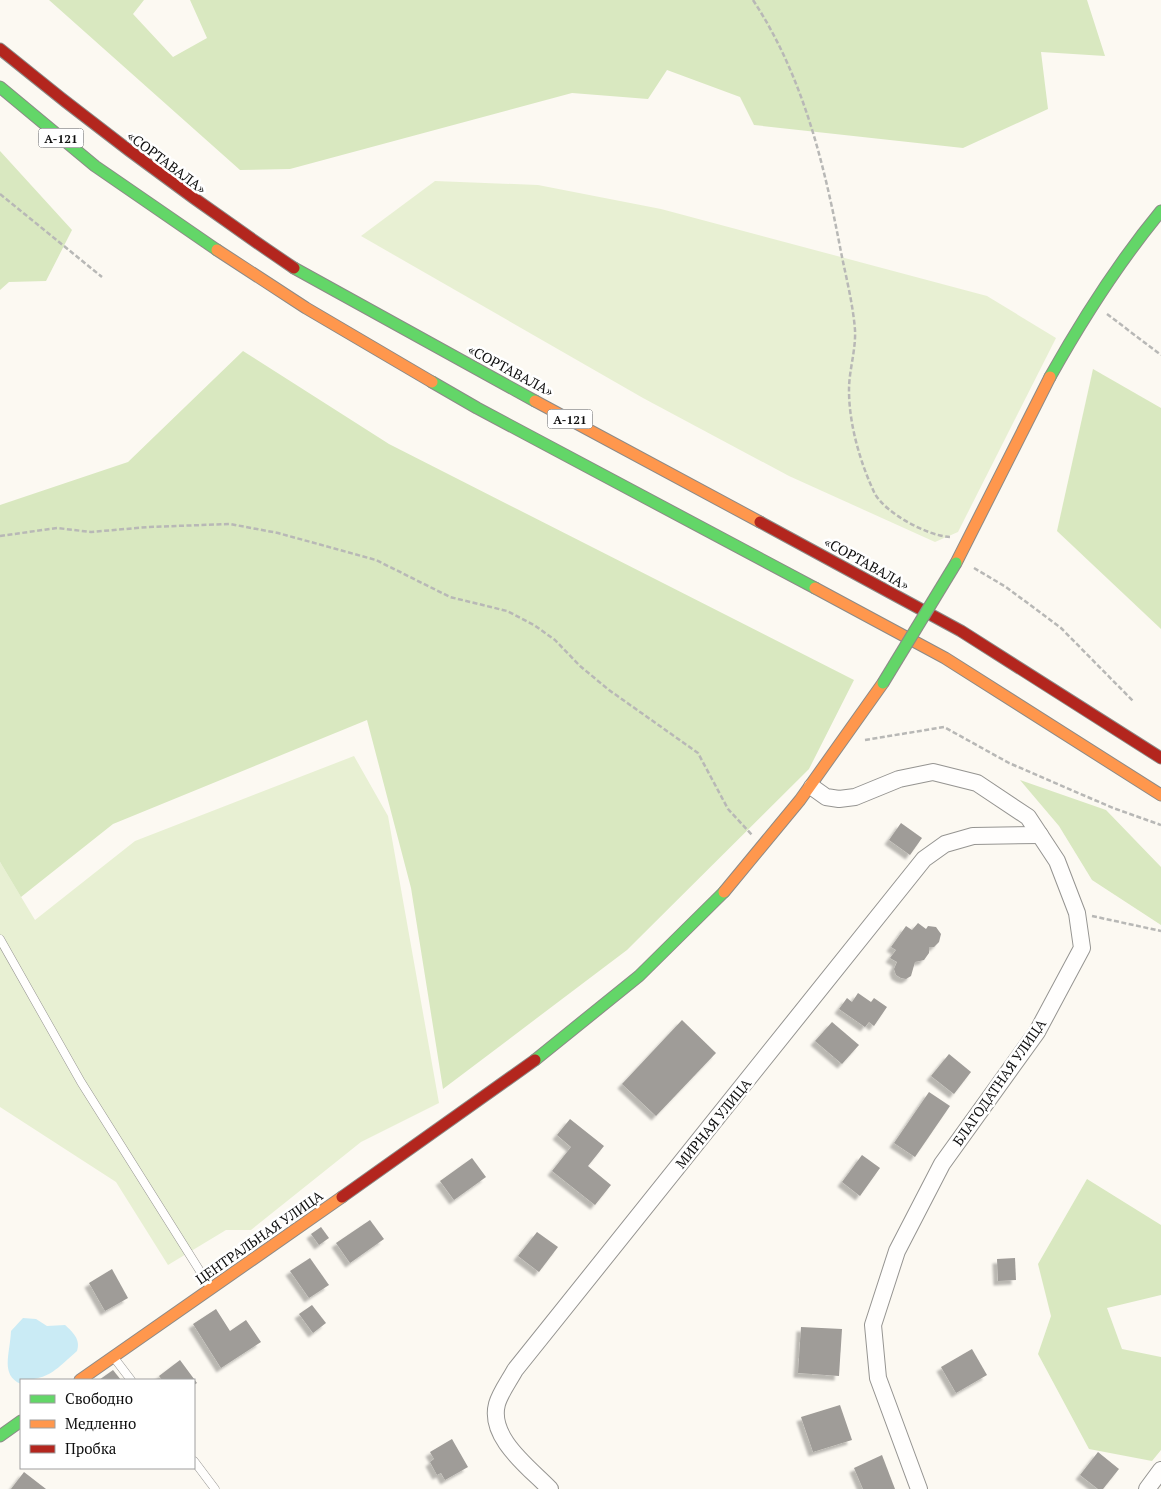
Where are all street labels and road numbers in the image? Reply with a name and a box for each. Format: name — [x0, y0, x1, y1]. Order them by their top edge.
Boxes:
street label: «СОРТАВАЛА» — [124, 126, 211, 198]
road number: А-121 — [38, 128, 84, 148]
street label: «СОРТАВАЛА» — [465, 339, 558, 401]
road number: А-121 — [548, 409, 592, 428]
street label: «СОРТАВАЛА» — [821, 532, 913, 594]
street label: БЛАГОДАТНАЯ УЛИЦА — [948, 1014, 1050, 1149]
street label: МИРНАЯ УЛИЦА — [671, 1074, 755, 1172]
street label: ЦЕНТРАЛЬНАЯ УЛИЦА — [192, 1186, 327, 1288]

